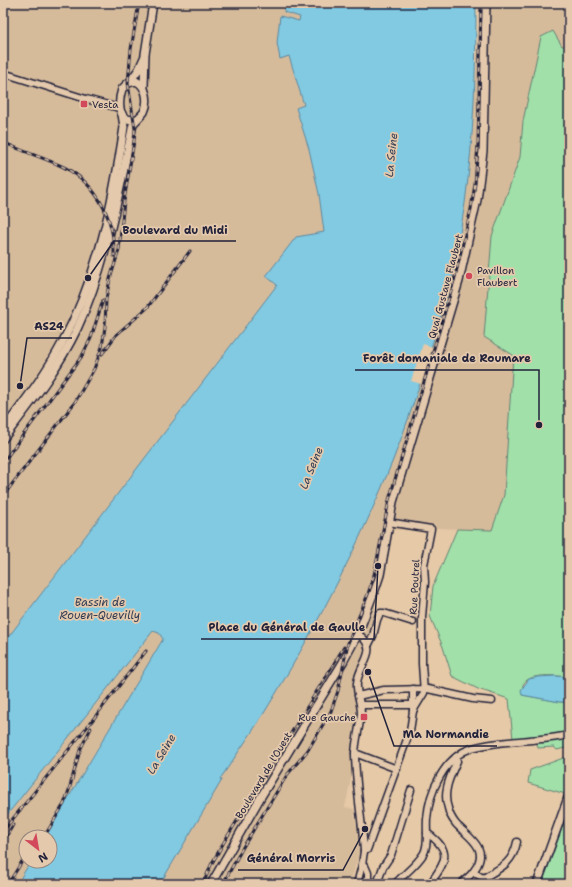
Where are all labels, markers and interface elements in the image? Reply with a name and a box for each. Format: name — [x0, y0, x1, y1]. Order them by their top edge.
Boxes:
place label: Vesta — [92, 98, 119, 111]
marker: Vesta — [79, 99, 89, 109]
water label: La Seine — [382, 132, 401, 178]
callout: Boulevard du Midi — [114, 218, 236, 241]
text: Boulevard du Midi — [122, 223, 228, 238]
street label: Quai Gustave Flaubert — [425, 232, 466, 340]
place label: Pavillon Flaubert — [477, 264, 517, 289]
marker: Pavillon Flaubert — [464, 271, 474, 281]
callout: AS24 — [27, 315, 72, 338]
text: AS24 — [34, 319, 64, 334]
callout: Forêt domaniale de Roumare — [355, 347, 539, 370]
text: Forêt domaniale de Roumare — [363, 351, 531, 366]
water label: La Seine — [296, 445, 327, 492]
street label: Rue Poutrel — [407, 559, 422, 615]
water label: Bassin de Rouen-Quevilly — [60, 595, 140, 623]
callout: Place du Général de Gaulle — [201, 616, 374, 639]
text: Place du Général de Gaulle — [209, 620, 366, 635]
place label: Rue Gauche — [299, 711, 356, 724]
marker: Rue Gauche — [359, 712, 369, 722]
callout: Ma Normandie — [394, 723, 497, 746]
text: Ma Normandie — [403, 727, 490, 742]
street label: Boulevard de l'Ouest — [232, 730, 294, 821]
water label: La Seine — [144, 731, 179, 777]
north arrow — [18, 829, 58, 869]
callout: Général Morris — [238, 847, 343, 870]
text: N — [35, 848, 50, 866]
text: Général Morris — [247, 851, 335, 866]

